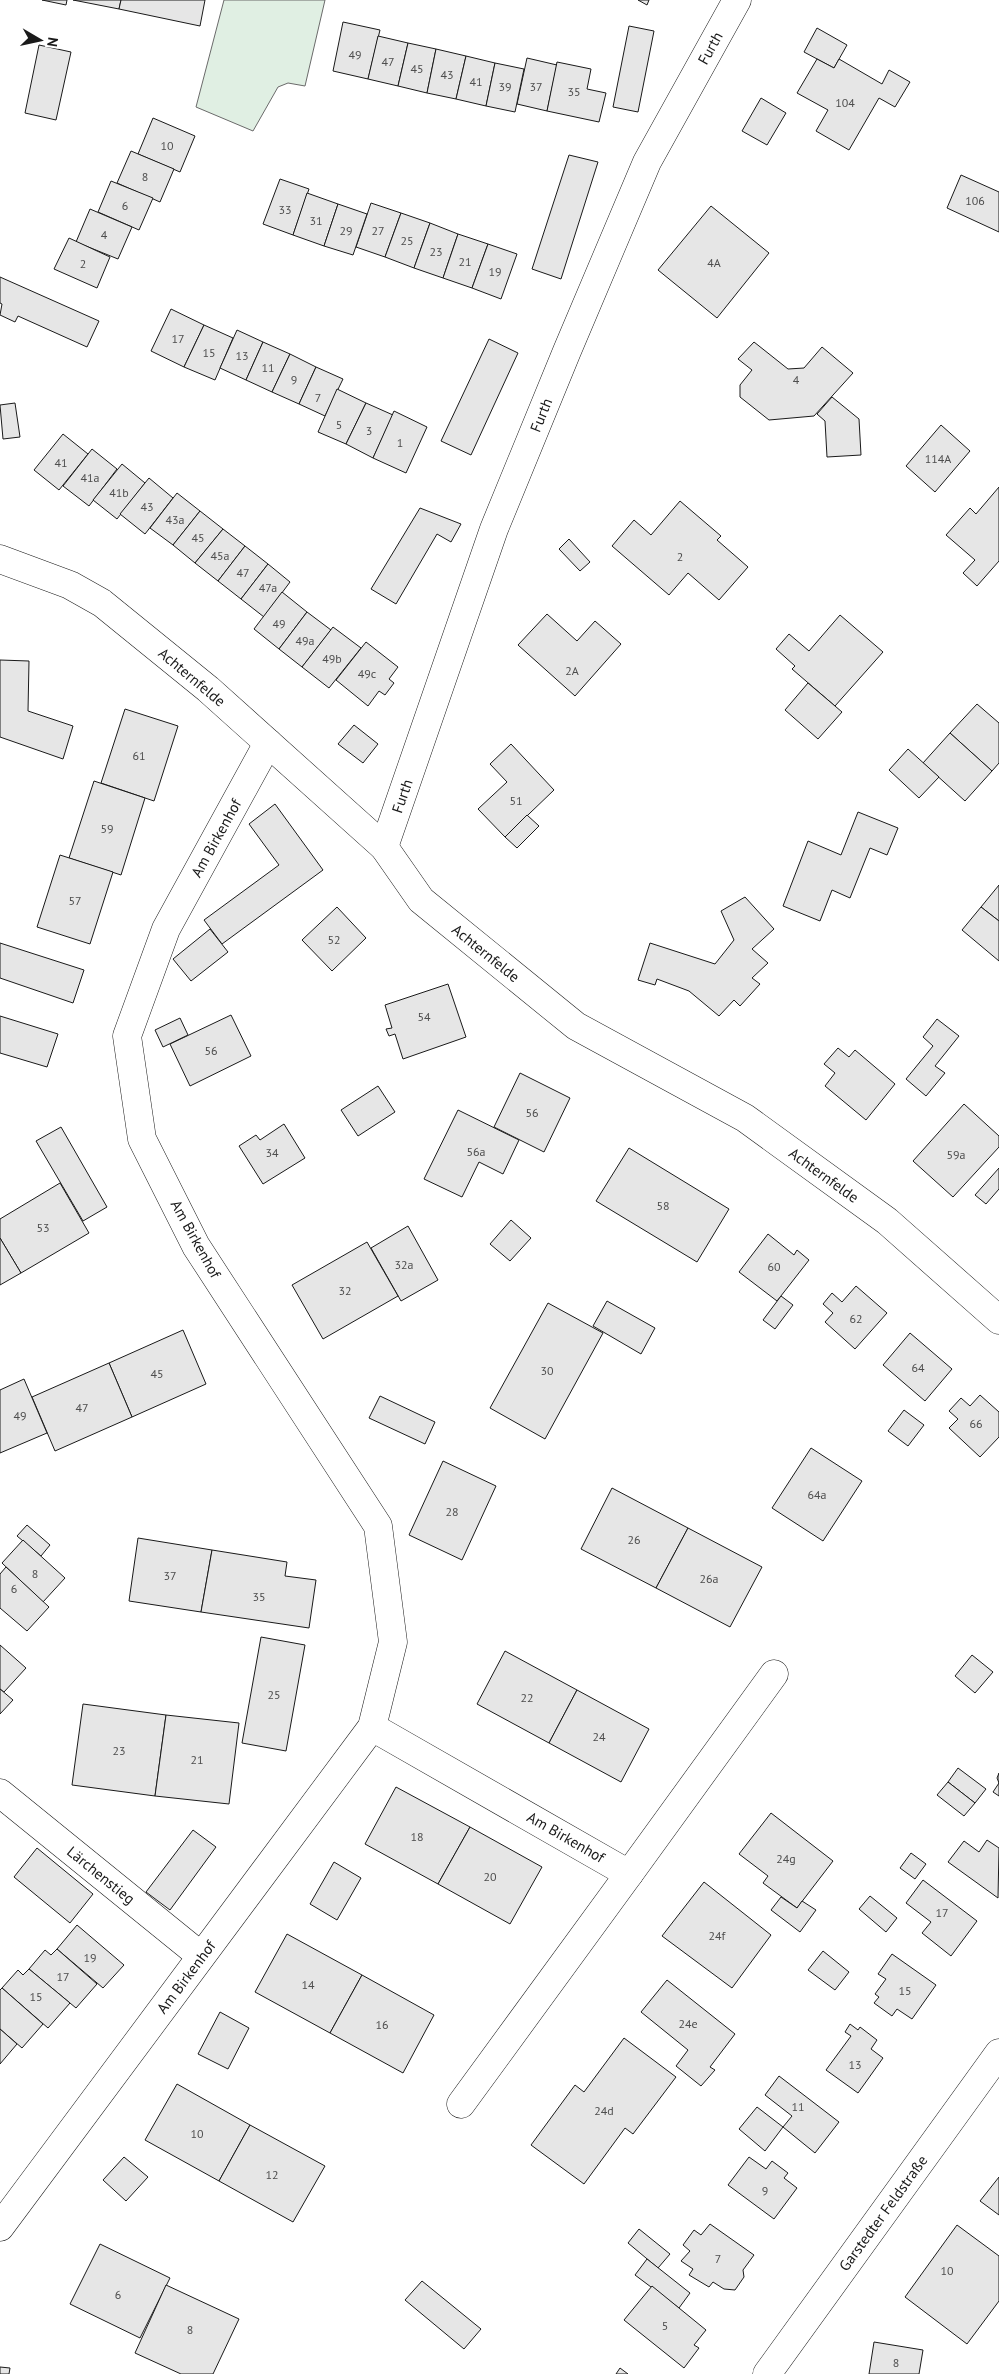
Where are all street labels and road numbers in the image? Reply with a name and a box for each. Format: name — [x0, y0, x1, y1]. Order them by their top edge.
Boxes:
street label: Furth — [693, 28, 727, 68]
street label: Furth — [526, 395, 556, 435]
street label: Achternfelde — [155, 643, 229, 711]
street label: Furth — [387, 777, 417, 815]
street label: Am Birkenhof — [187, 794, 246, 880]
street label: Achternfelde — [448, 920, 524, 986]
street label: Achternfelde — [785, 1143, 863, 1207]
street label: Am Birkenhof — [167, 1197, 226, 1283]
street label: Am Birkenhof — [524, 1807, 609, 1867]
street label: Lärchenstieg — [63, 1842, 139, 1908]
street label: Am Birkenhof — [152, 1936, 220, 2017]
street label: Garstedter Feldstraße — [835, 2151, 931, 2275]

